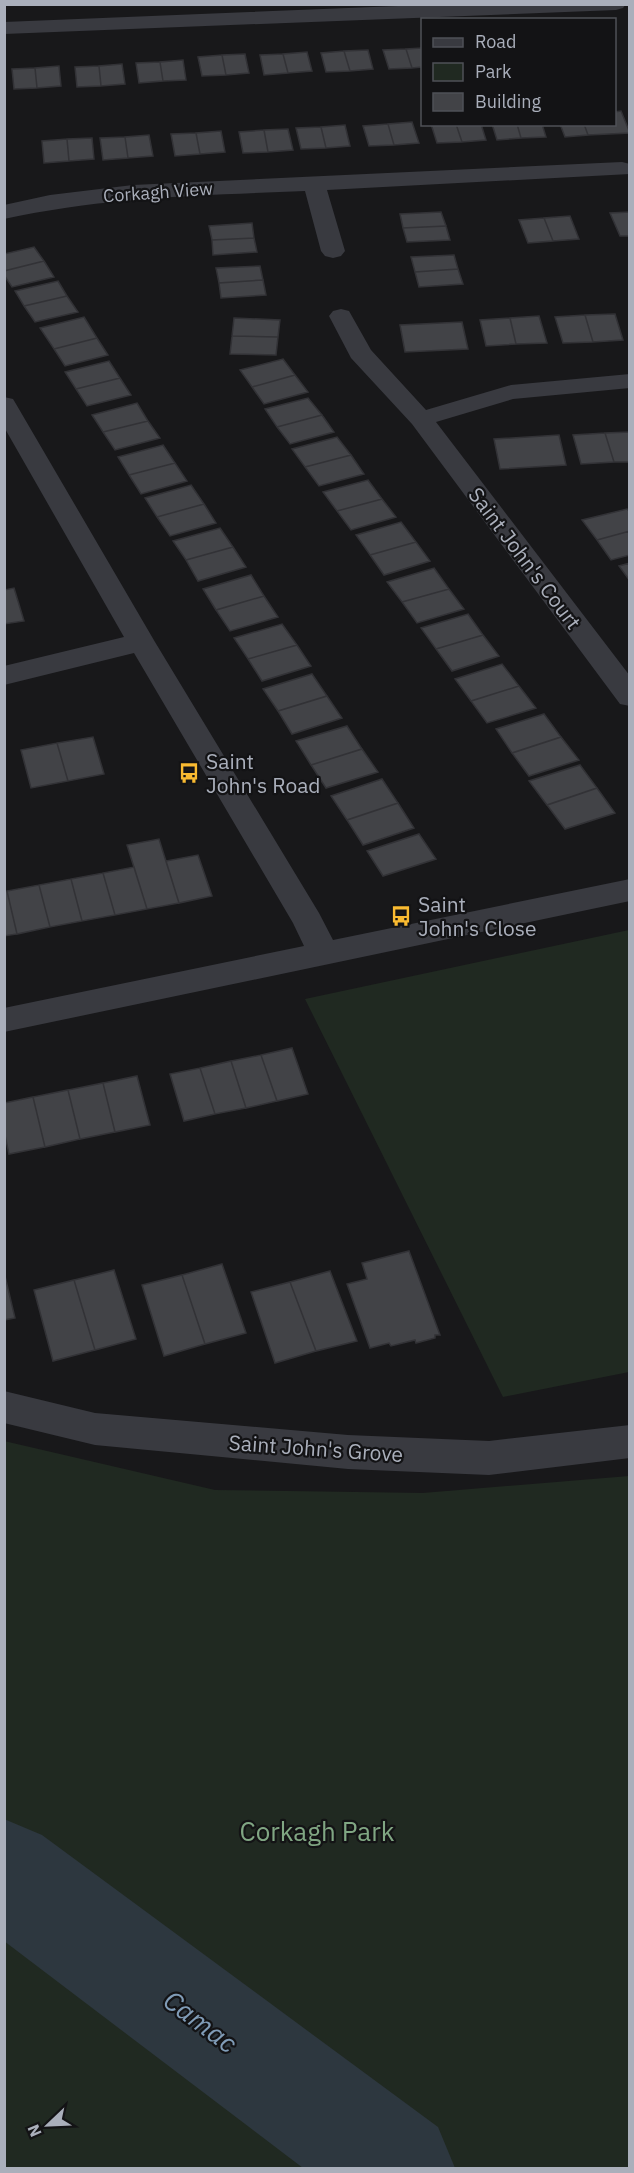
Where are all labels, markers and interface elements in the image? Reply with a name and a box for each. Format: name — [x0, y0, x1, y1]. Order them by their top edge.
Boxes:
legend — [421, 18, 616, 126]
text: Road — [475, 30, 516, 53]
text: Park — [475, 60, 512, 83]
text: Building — [475, 90, 542, 113]
street label: Corkagh View — [102, 177, 214, 207]
street label: Saint John's Court — [462, 481, 588, 635]
place label: Saint John's Road — [206, 747, 321, 799]
bus stop icon: Saint John's Road — [177, 761, 201, 785]
place label: Saint John's Close — [418, 890, 537, 942]
bus stop icon: Saint John's Close — [389, 904, 413, 928]
street label: Saint John's Grove — [228, 1428, 404, 1468]
park label: Corkagh Park — [240, 1814, 395, 1848]
water label: Camac — [157, 1982, 245, 2060]
north arrow — [18, 2095, 78, 2155]
text: N — [23, 2122, 46, 2140]

